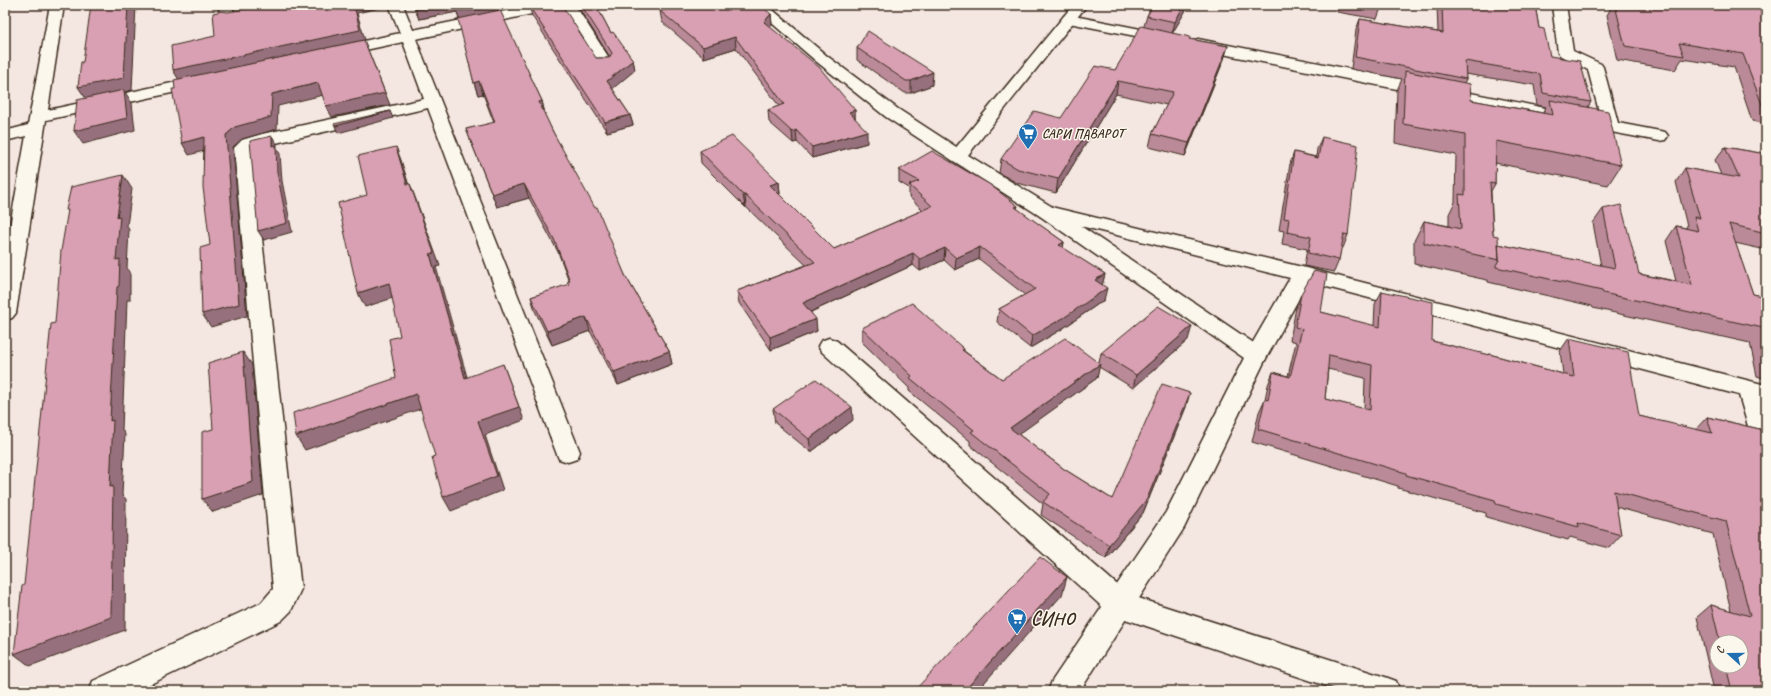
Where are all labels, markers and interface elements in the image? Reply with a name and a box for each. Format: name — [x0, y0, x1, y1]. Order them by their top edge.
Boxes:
supermarket icon: САРИ ПАВАРОТ — [1017, 122, 1039, 150]
place label: САРИ ПАВАРОТ — [1042, 126, 1128, 142]
supermarket icon: СИНО — [1006, 607, 1028, 635]
place label: СИНО — [1031, 607, 1077, 631]
north arrow — [1709, 634, 1749, 674]
text: С — [1712, 644, 1728, 655]

